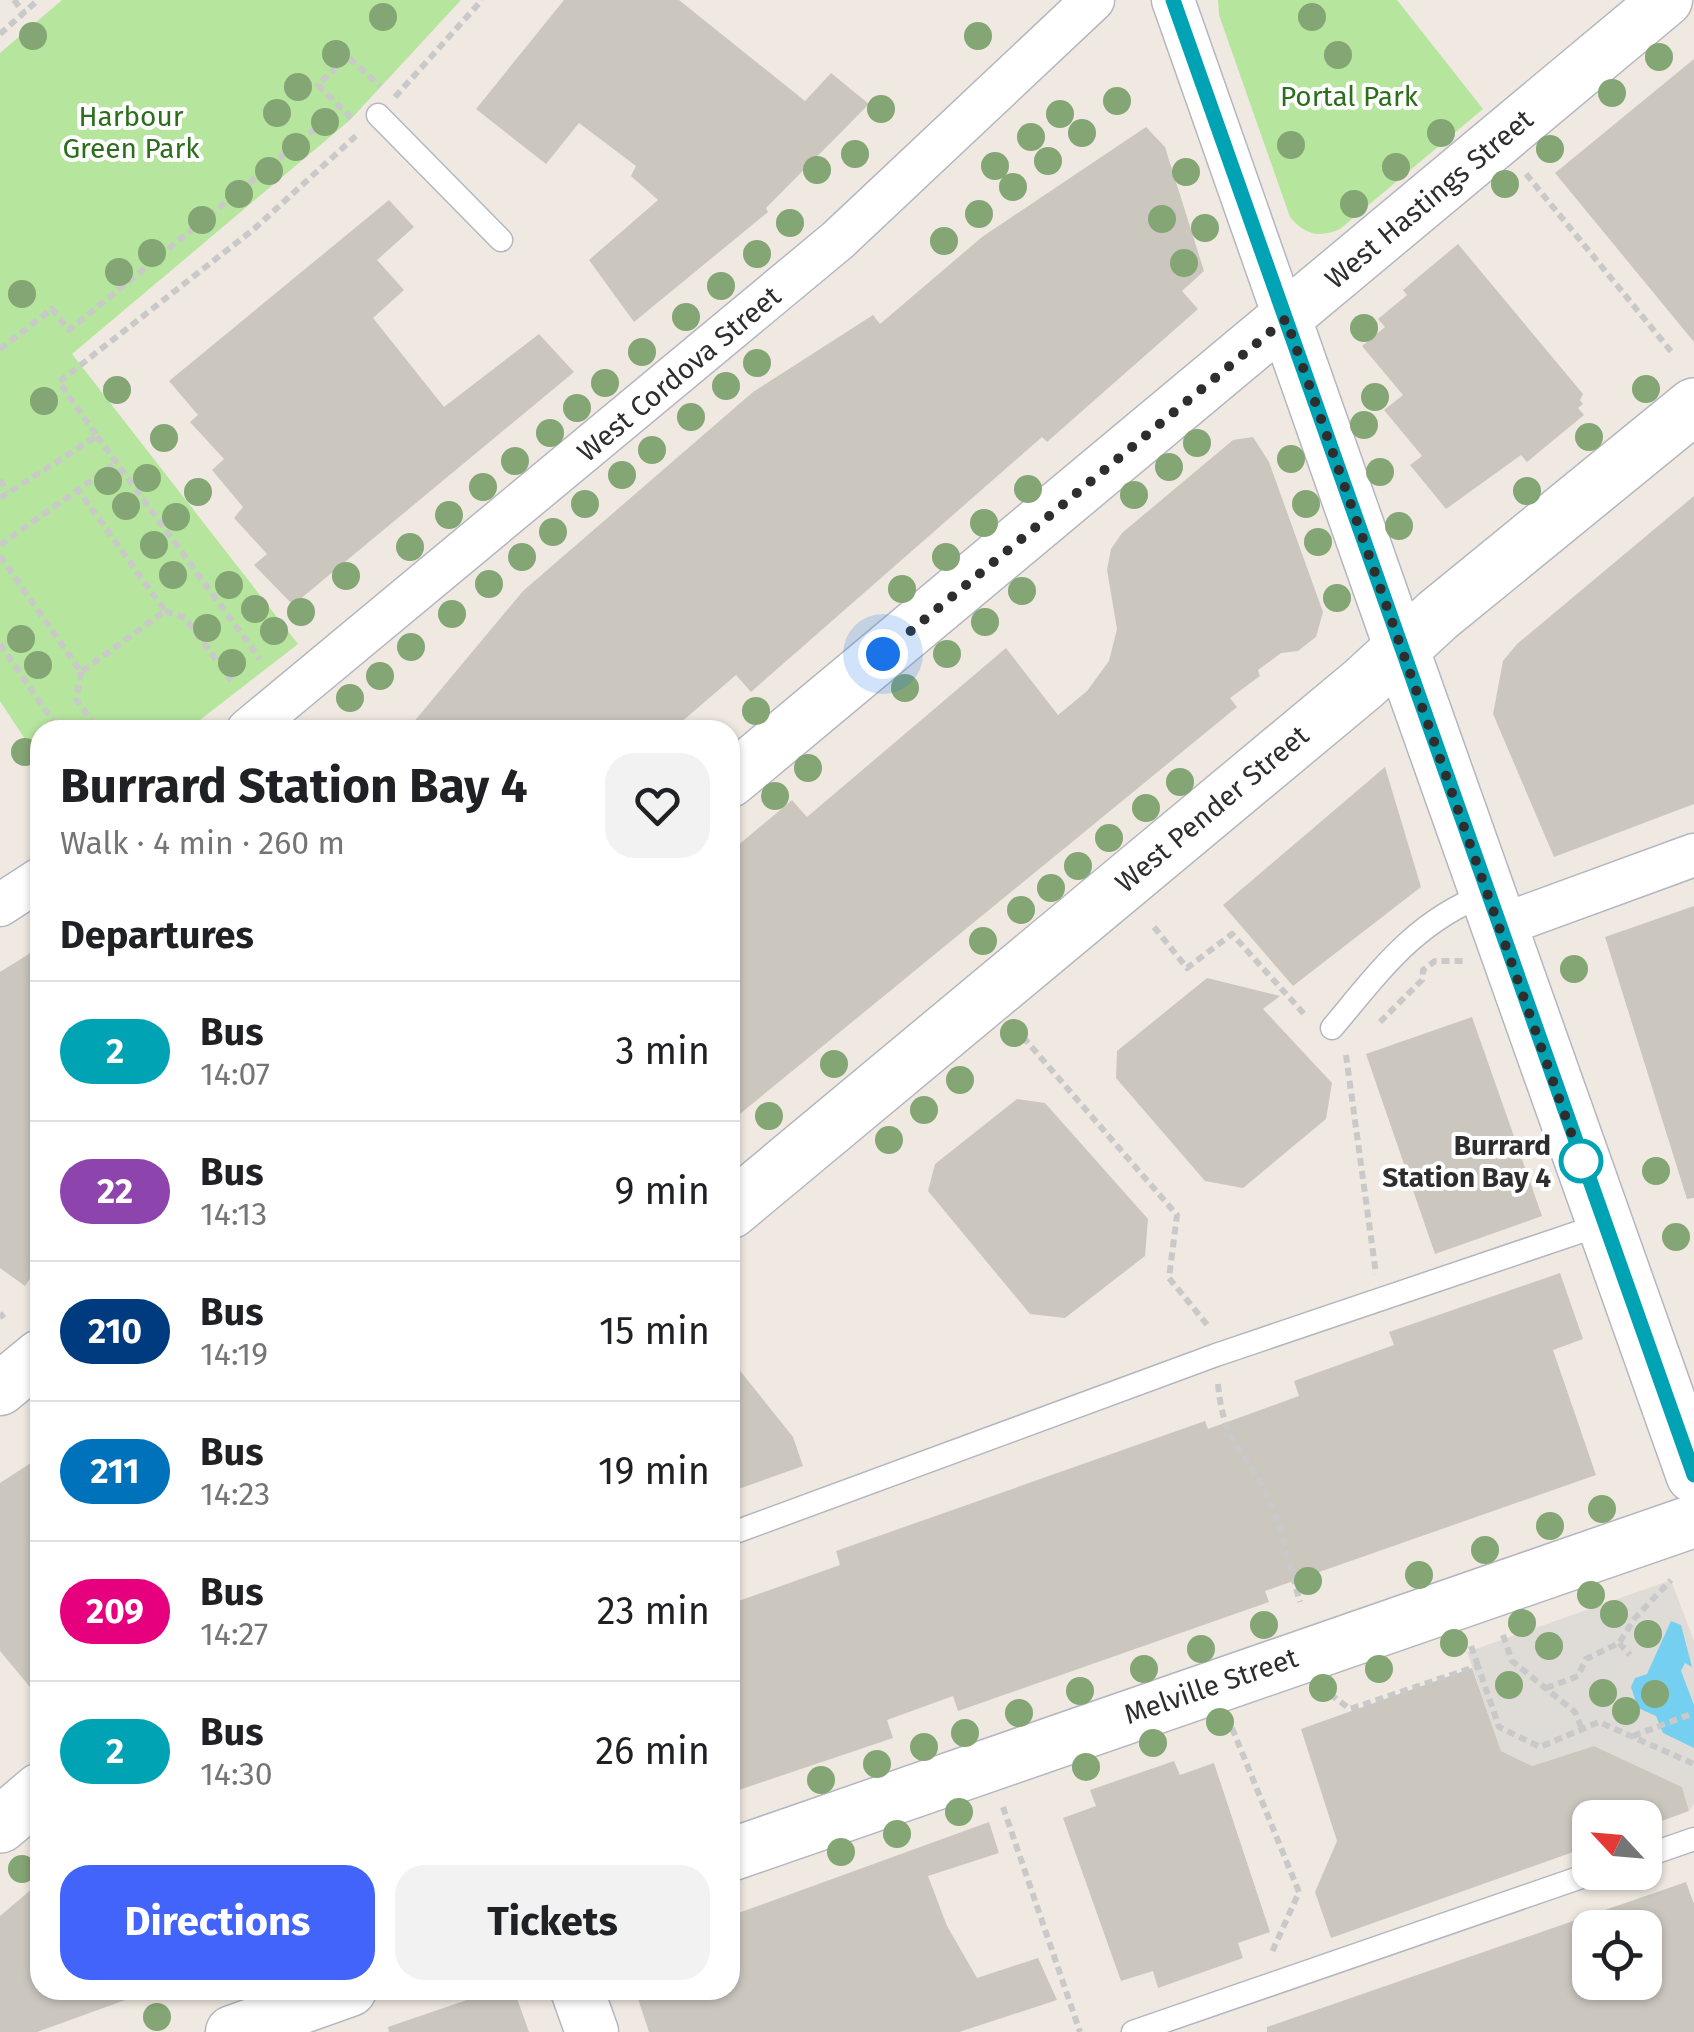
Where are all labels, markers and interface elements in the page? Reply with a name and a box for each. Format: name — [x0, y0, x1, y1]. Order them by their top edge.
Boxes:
park label: Portal Park — [1280, 80, 1419, 113]
park label: Harbour Green Park — [62, 100, 200, 165]
street label: West Hastings Street — [1318, 102, 1540, 296]
street label: West Cordova Street — [571, 279, 788, 469]
your location — [858, 629, 908, 679]
street label: West Pender Street — [1109, 718, 1316, 899]
button: heart — [605, 753, 710, 858]
text: Burrard Station Bay 4 — [60, 757, 528, 815]
text: Walk · 4 min · 260 m — [60, 824, 345, 862]
text: Departures — [60, 912, 254, 958]
text: Bus — [200, 1009, 264, 1055]
text: 3 min — [615, 1028, 710, 1074]
text: 2 — [106, 1030, 124, 1072]
text: 14:07 — [200, 1055, 270, 1093]
place label: Burrard Station Bay 4 — [1382, 1129, 1551, 1194]
marker: Burrard Station Bay 4 — [1560, 1140, 1602, 1182]
text: Bus — [200, 1149, 264, 1195]
text: 9 min — [614, 1168, 710, 1214]
text: 22 — [97, 1170, 133, 1212]
text: 14:13 — [200, 1195, 267, 1233]
text: Bus — [200, 1289, 264, 1335]
text: 15 min — [599, 1308, 710, 1354]
text: 210 — [88, 1310, 142, 1352]
text: 14:19 — [200, 1335, 268, 1373]
text: Bus — [200, 1429, 264, 1475]
text: 19 min — [598, 1448, 710, 1494]
text: 211 — [90, 1450, 140, 1492]
text: 14:23 — [200, 1475, 270, 1513]
text: Bus — [200, 1569, 264, 1615]
text: 23 min — [597, 1588, 710, 1634]
text: 209 — [86, 1590, 144, 1632]
text: 14:27 — [200, 1615, 268, 1653]
street label: Melville Street — [1120, 1641, 1303, 1731]
text: Bus — [200, 1709, 264, 1755]
text: 26 min — [595, 1728, 710, 1774]
text: 2 — [106, 1730, 124, 1772]
text: 14:30 — [200, 1755, 273, 1793]
north arrow — [1572, 1800, 1662, 1890]
map controls — [1572, 1800, 1662, 2000]
button: Directions — [60, 1865, 375, 1980]
button: Tickets — [395, 1865, 710, 1980]
button: locate — [1572, 1910, 1662, 2000]

